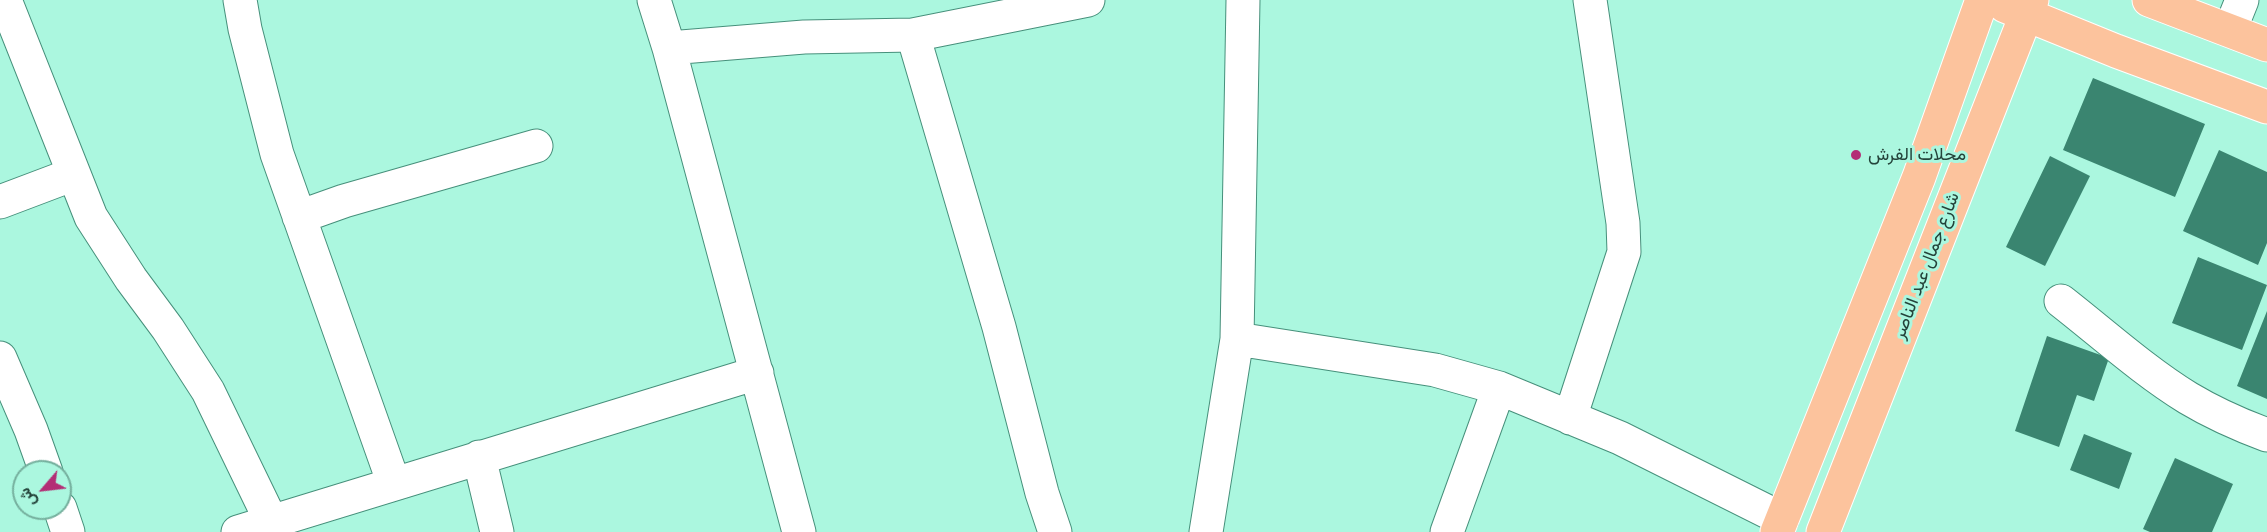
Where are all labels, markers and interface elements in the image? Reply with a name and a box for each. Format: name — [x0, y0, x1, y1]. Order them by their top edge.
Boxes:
place label: محلات الفرش — [1868, 144, 1966, 166]
marker: محلات الفرش — [1849, 148, 1863, 162]
street label: شارع جمال عبد الناصر — [1889, 190, 1965, 342]
north arrow — [12, 460, 72, 520]
text: ش — [15, 485, 40, 511]

